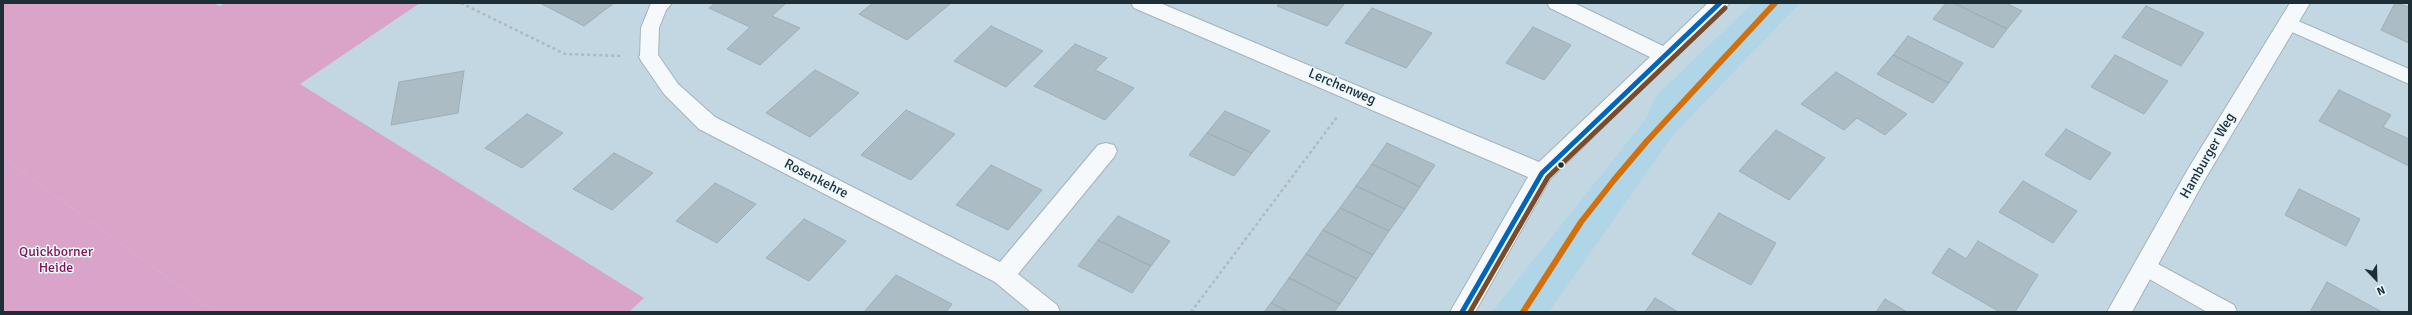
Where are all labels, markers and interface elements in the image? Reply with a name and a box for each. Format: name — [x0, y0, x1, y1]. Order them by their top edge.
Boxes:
street label: Lerchenweg — [1306, 65, 1378, 109]
street label: Hamburger Weg — [2177, 110, 2239, 202]
street label: Rosenkehre — [781, 156, 851, 202]
unlabelled marker — [1556, 160, 1566, 170]
park label: Quickborner Heide — [19, 244, 93, 276]
north arrow — [2356, 259, 2396, 299]
text: N — [2375, 283, 2387, 298]

